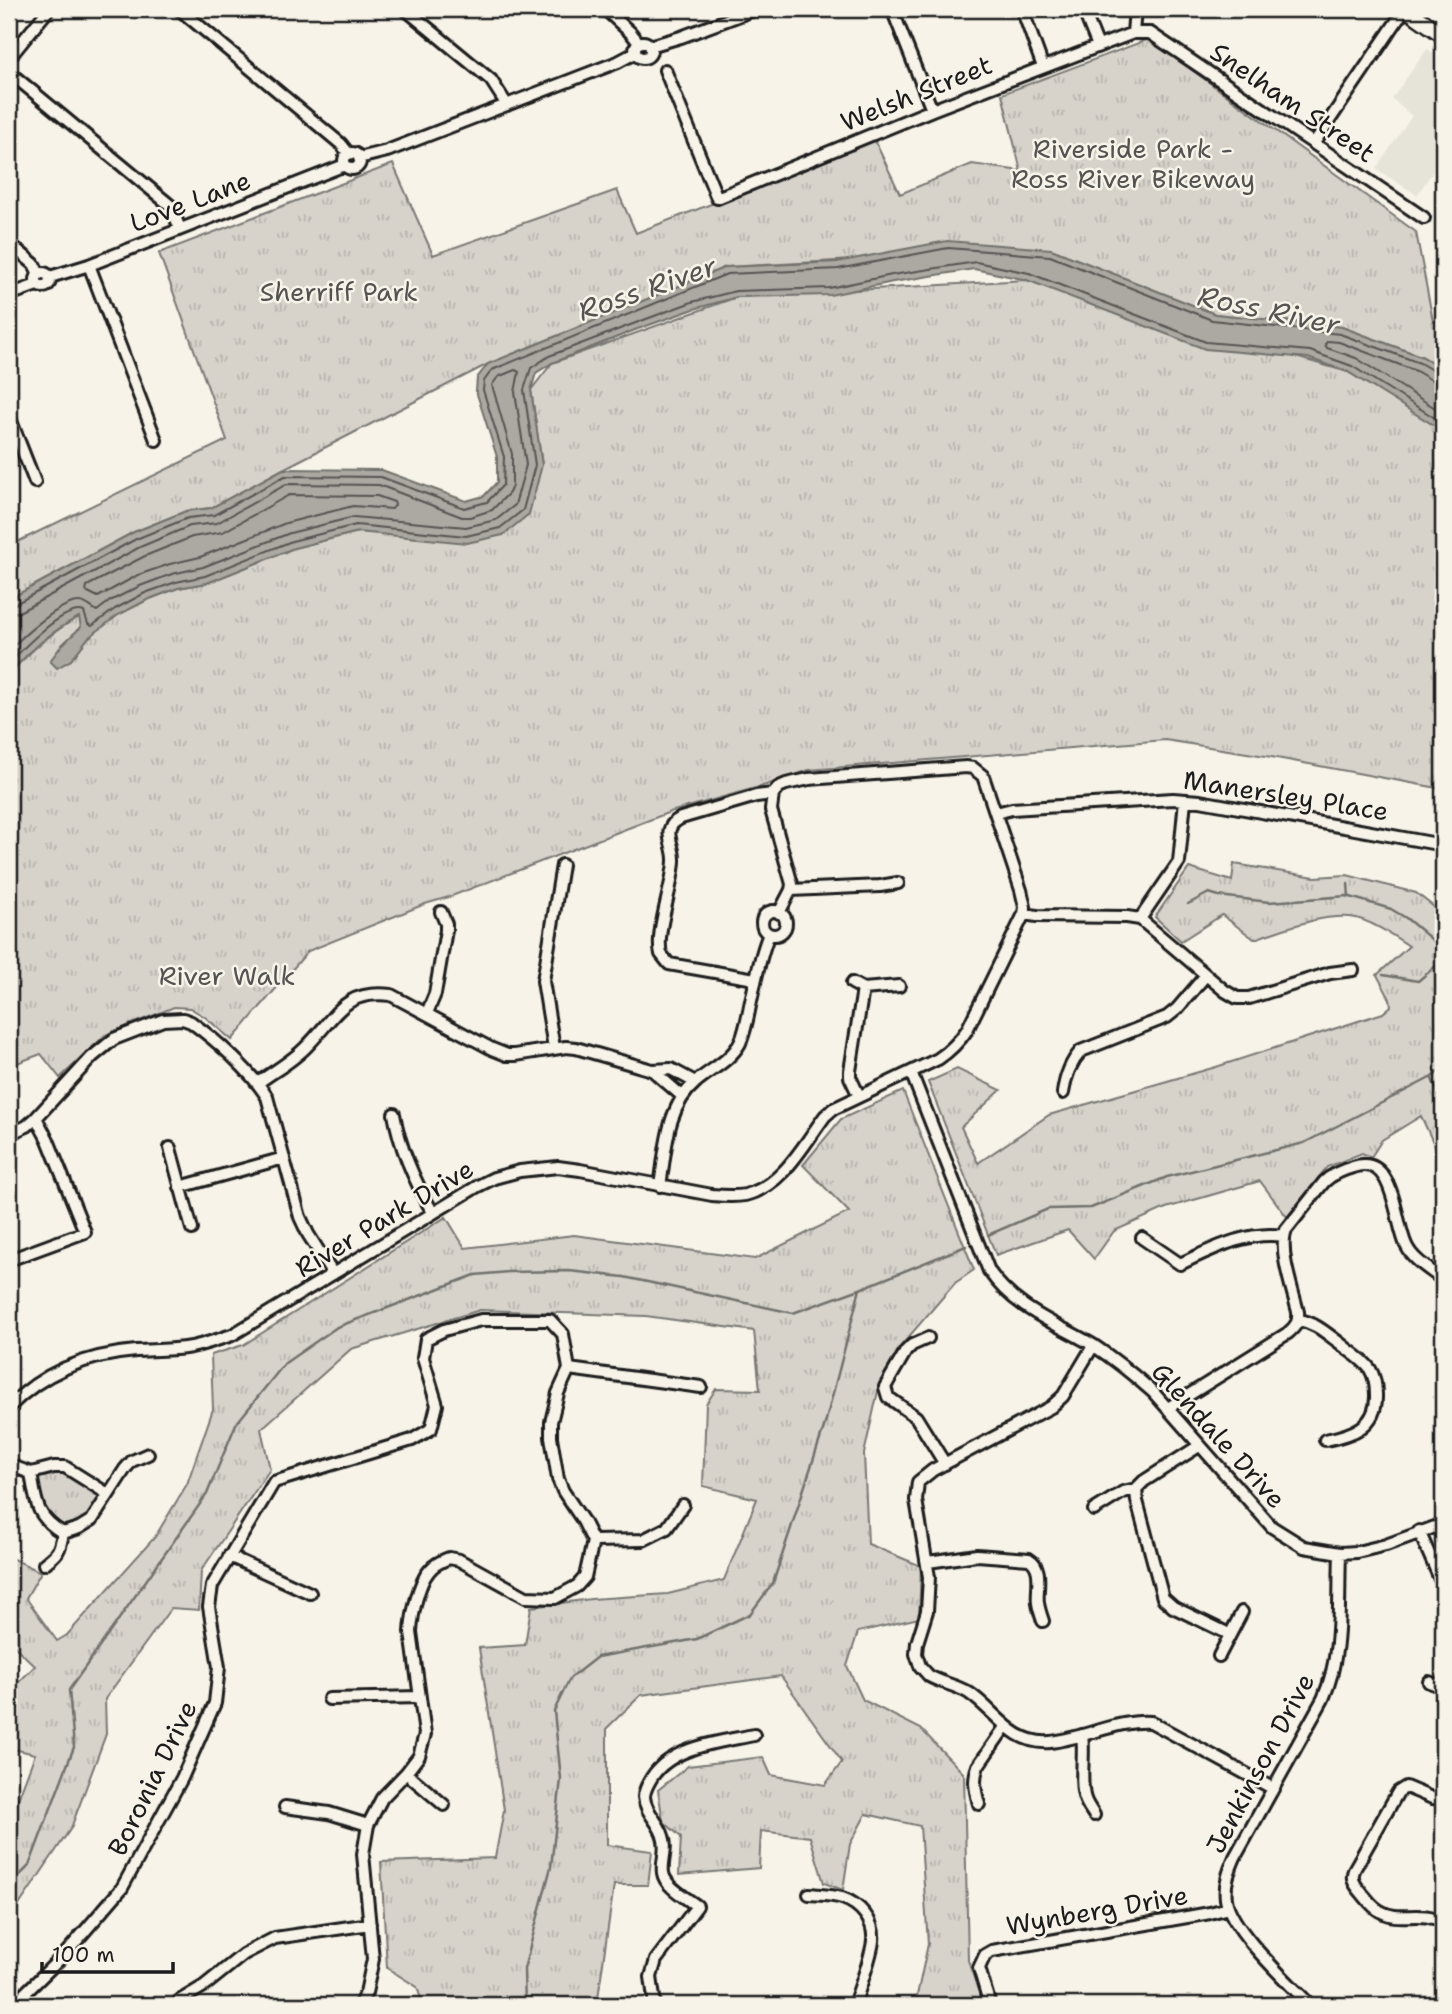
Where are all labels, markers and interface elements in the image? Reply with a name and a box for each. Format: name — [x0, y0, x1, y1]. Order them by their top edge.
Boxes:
street label: Snelham Street — [1204, 34, 1382, 170]
street label: Welsh Street — [835, 47, 997, 139]
park label: Riverside Park - Ross River Bikeway — [1011, 131, 1255, 196]
street label: Love Lane — [125, 162, 255, 240]
water label: Ross River — [573, 246, 722, 329]
park label: Sherriff Park — [260, 274, 418, 309]
water label: Ross River — [1194, 276, 1344, 344]
street label: Manersley Place — [1181, 762, 1391, 828]
park label: River Walk — [159, 958, 295, 993]
street label: River Park Drive — [288, 1151, 480, 1285]
street label: Glendale Drive — [1144, 1354, 1294, 1516]
street label: Jenkinson Drive — [1198, 1667, 1322, 1859]
street label: Boronia Drive — [99, 1694, 205, 1862]
street label: Wynberg Drive — [1003, 1877, 1191, 1943]
scale bar — [42, 1930, 173, 1974]
text: 100 m — [52, 1941, 115, 1969]

